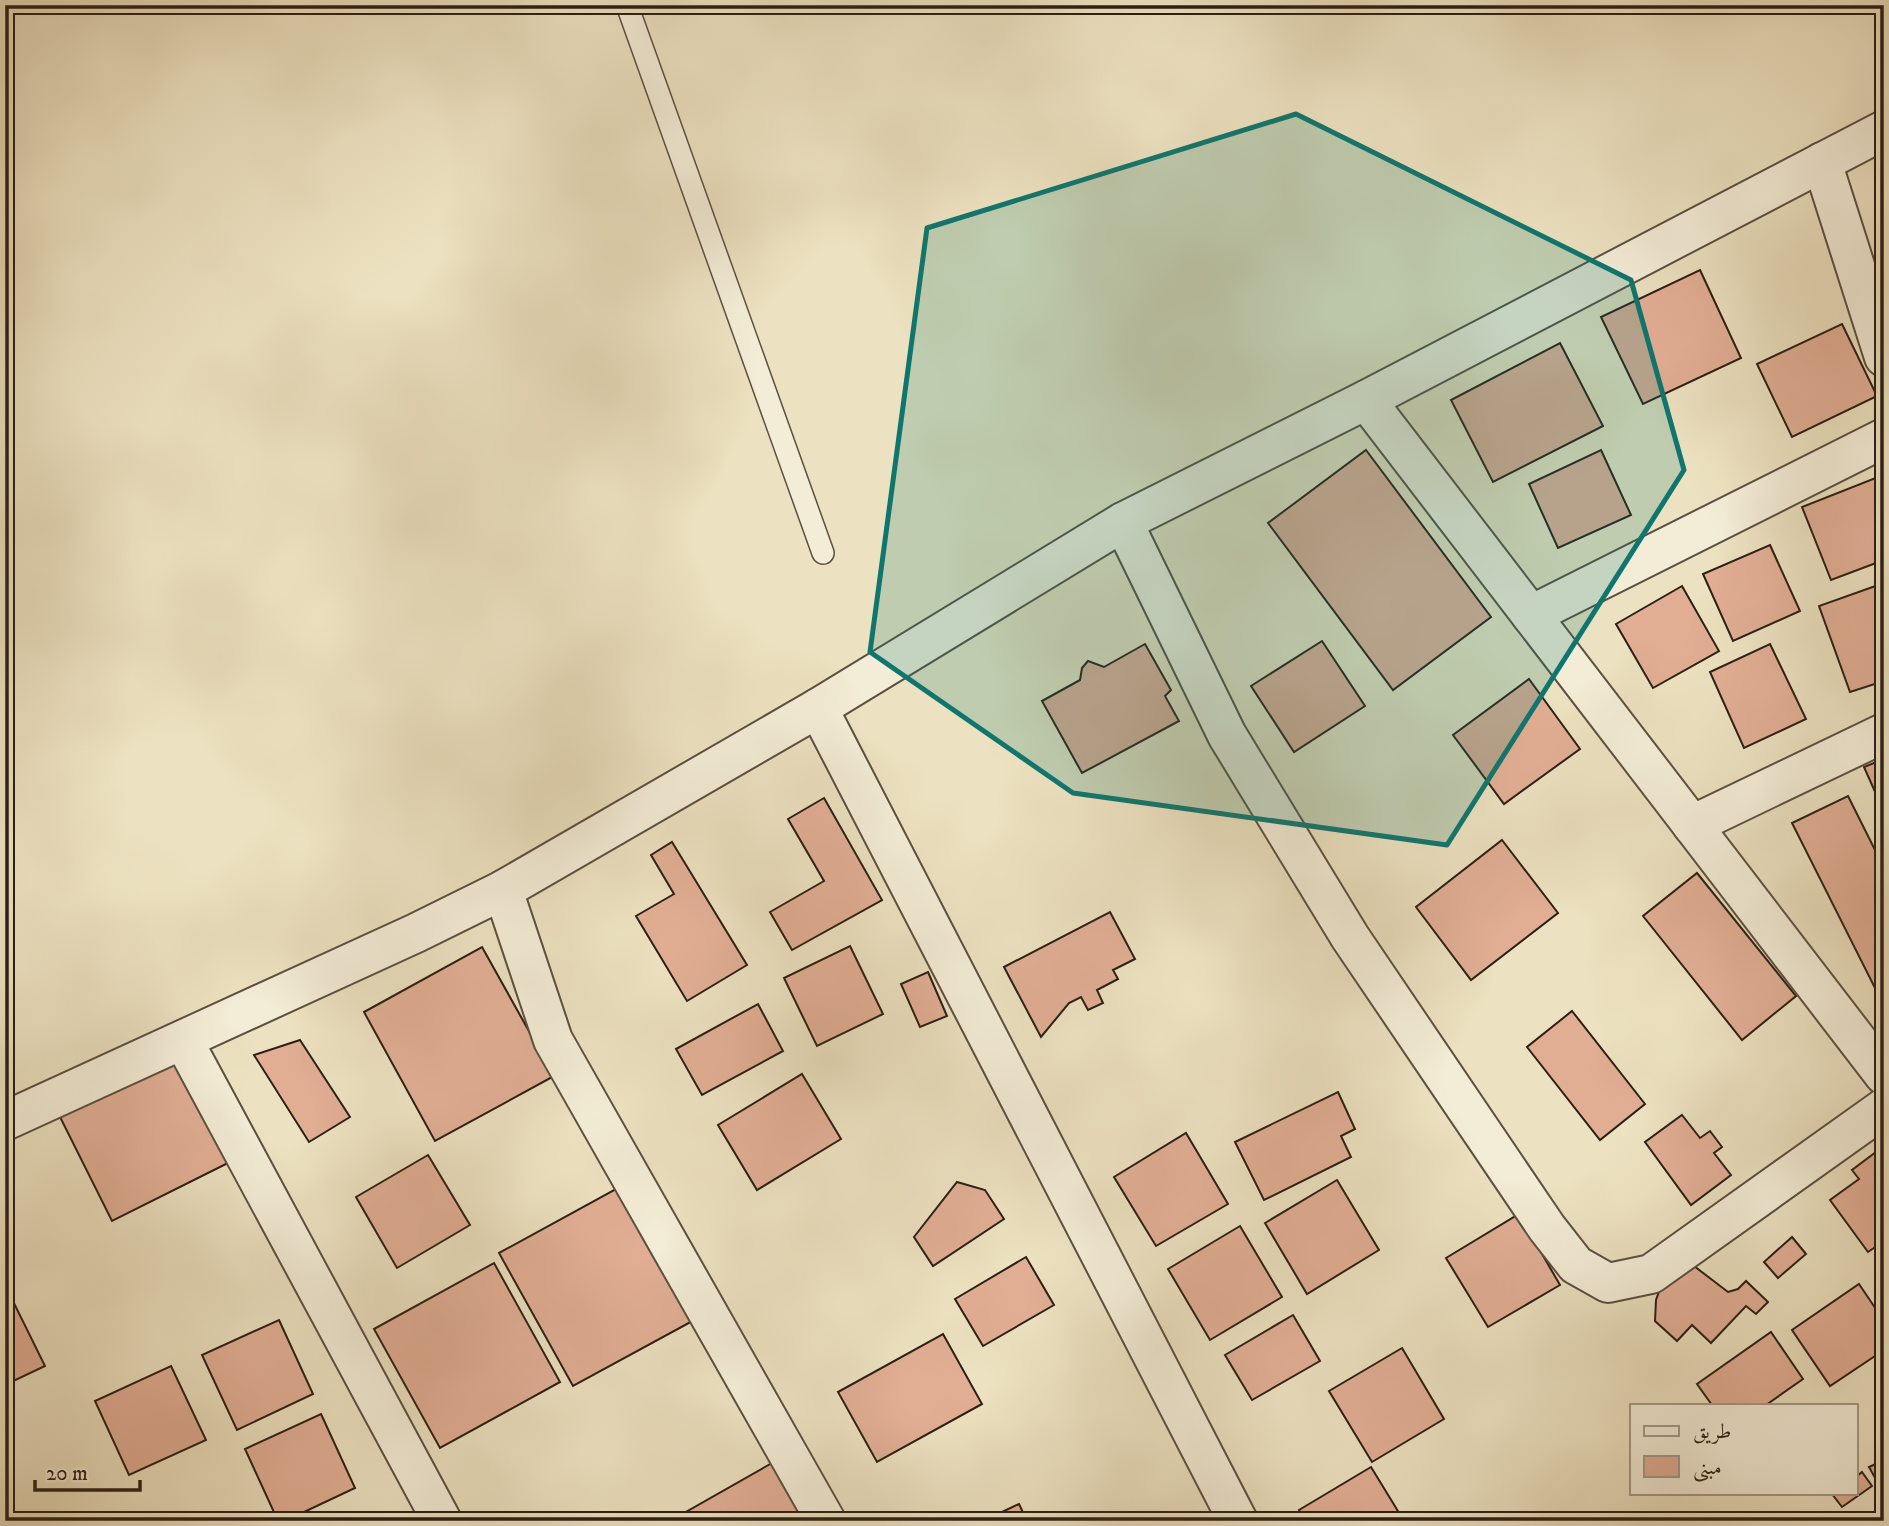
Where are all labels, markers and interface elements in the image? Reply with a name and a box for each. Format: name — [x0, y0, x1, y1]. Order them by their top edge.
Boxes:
legend — [1630, 1404, 1857, 1494]
text: طريق — [1693, 1419, 1731, 1445]
scale bar — [35, 1449, 140, 1493]
text: مبنى — [1693, 1455, 1722, 1482]
text: 20 m — [46, 1461, 88, 1487]

